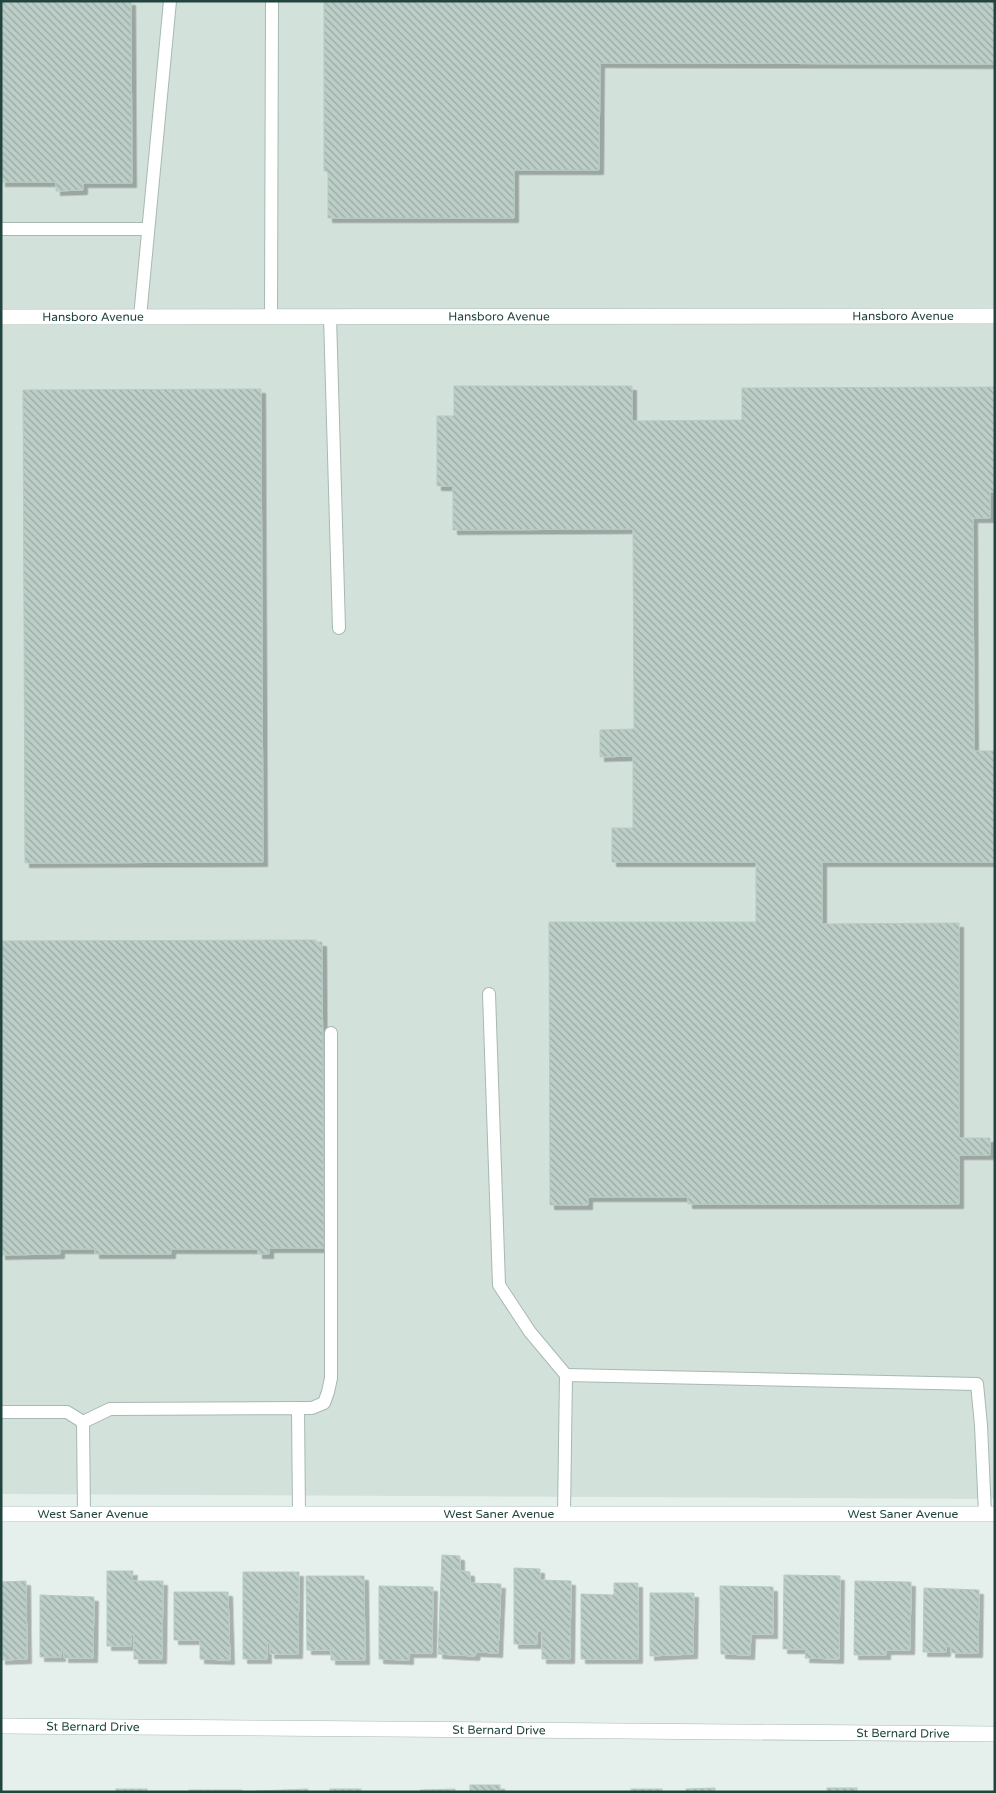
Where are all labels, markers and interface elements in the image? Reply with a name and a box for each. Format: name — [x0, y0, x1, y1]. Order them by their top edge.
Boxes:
street label: Hansboro Avenue — [448, 309, 550, 324]
street label: Hansboro Avenue — [852, 309, 954, 323]
street label: Hansboro Avenue — [42, 310, 144, 324]
street label: West Saner Avenue — [38, 1507, 149, 1521]
street label: West Saner Avenue — [444, 1507, 555, 1521]
street label: West Saner Avenue — [848, 1507, 959, 1521]
street label: St Bernard Drive — [46, 1719, 140, 1734]
street label: St Bernard Drive — [452, 1723, 546, 1737]
street label: St Bernard Drive — [856, 1726, 950, 1741]

